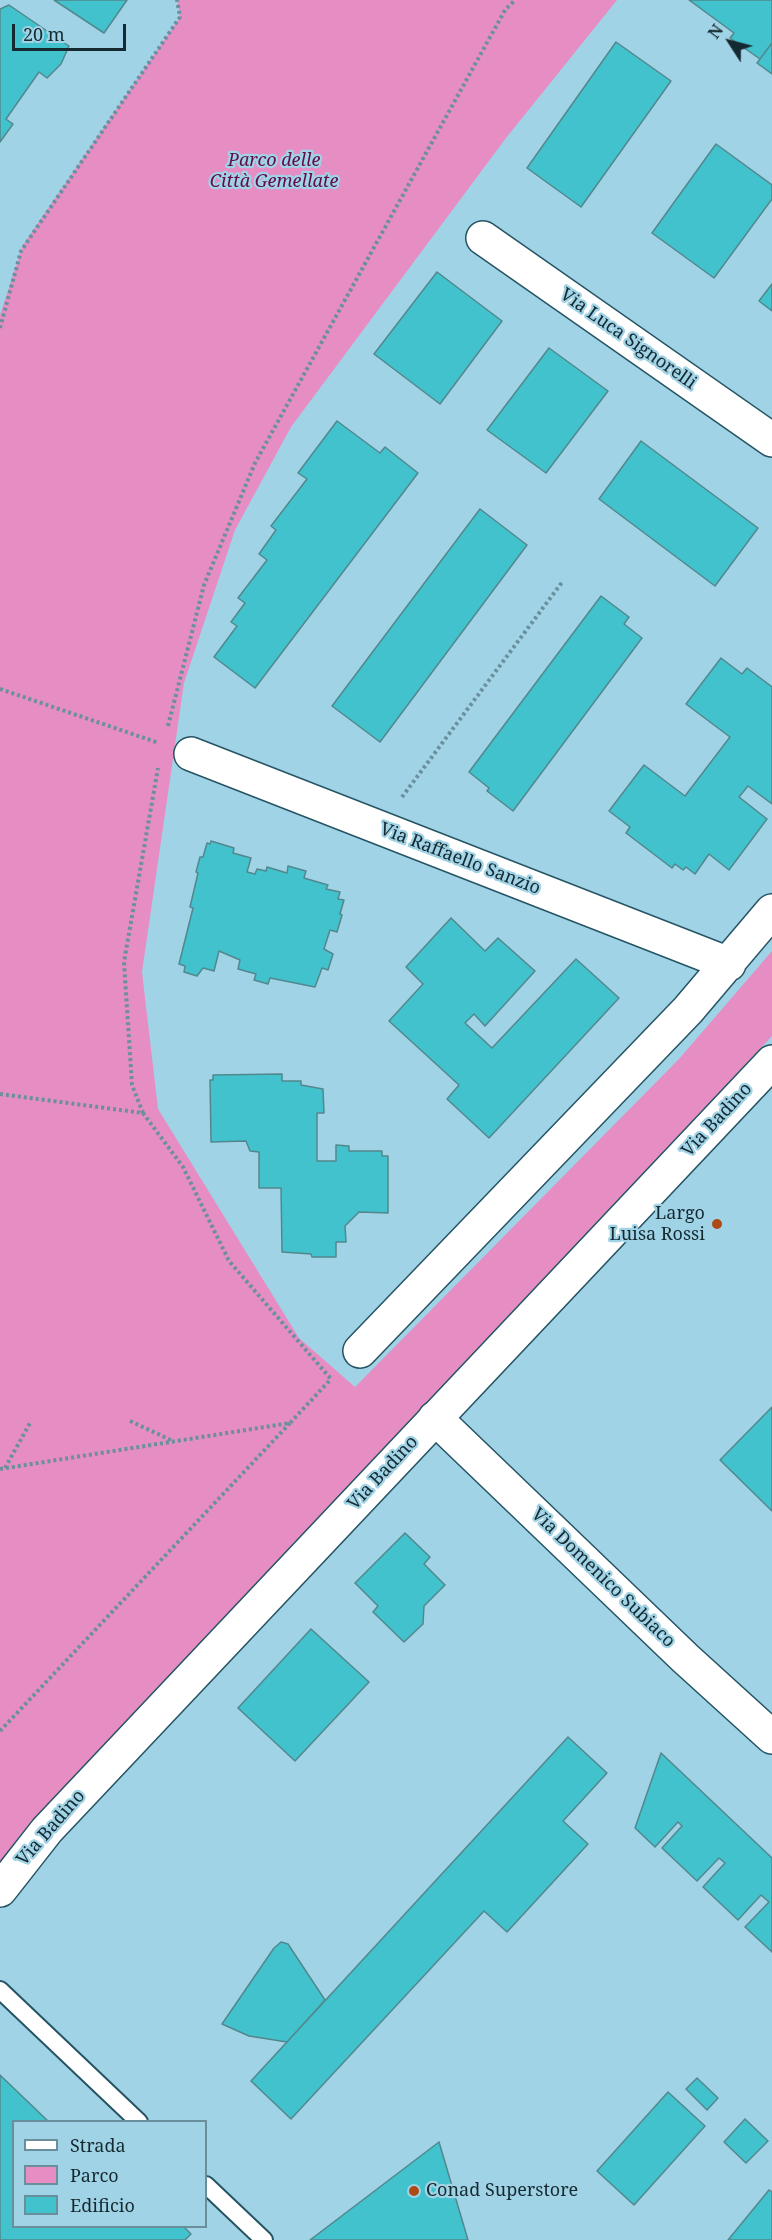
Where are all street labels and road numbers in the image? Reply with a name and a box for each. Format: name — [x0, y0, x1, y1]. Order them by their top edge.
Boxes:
street label: Via Luca Signorelli — [556, 284, 700, 394]
street label: Via Raffaello Sanzio — [377, 818, 543, 900]
street label: Via Badino — [677, 1078, 757, 1162]
street label: Via Badino — [343, 1431, 423, 1515]
street label: Via Domenico Subiaco — [527, 1504, 679, 1652]
street label: Via Badino — [12, 1786, 90, 1870]

